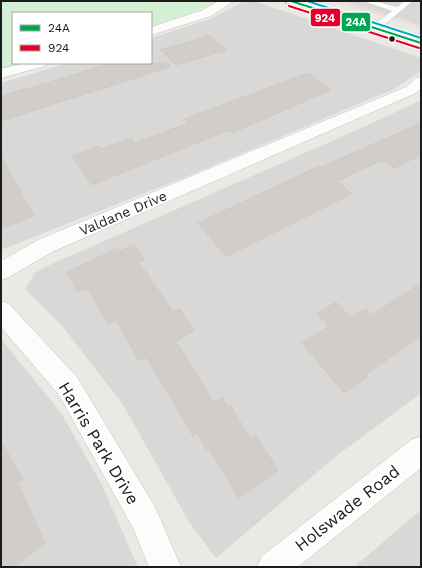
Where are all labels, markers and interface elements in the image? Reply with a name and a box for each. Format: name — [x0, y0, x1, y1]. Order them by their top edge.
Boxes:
line badge: 924 — [310, 8, 341, 27]
legend — [12, 12, 152, 64]
text: 924 — [315, 12, 335, 25]
line badge: 24A — [341, 12, 371, 32]
text: 24A — [346, 16, 367, 29]
text: 24A — [48, 21, 70, 35]
unlabelled marker — [387, 34, 397, 44]
text: 924 — [48, 41, 69, 55]
street label: Valdane Drive — [77, 187, 169, 239]
street label: Harris Park Drive — [55, 378, 143, 508]
street label: Holswade Road — [291, 461, 403, 555]

